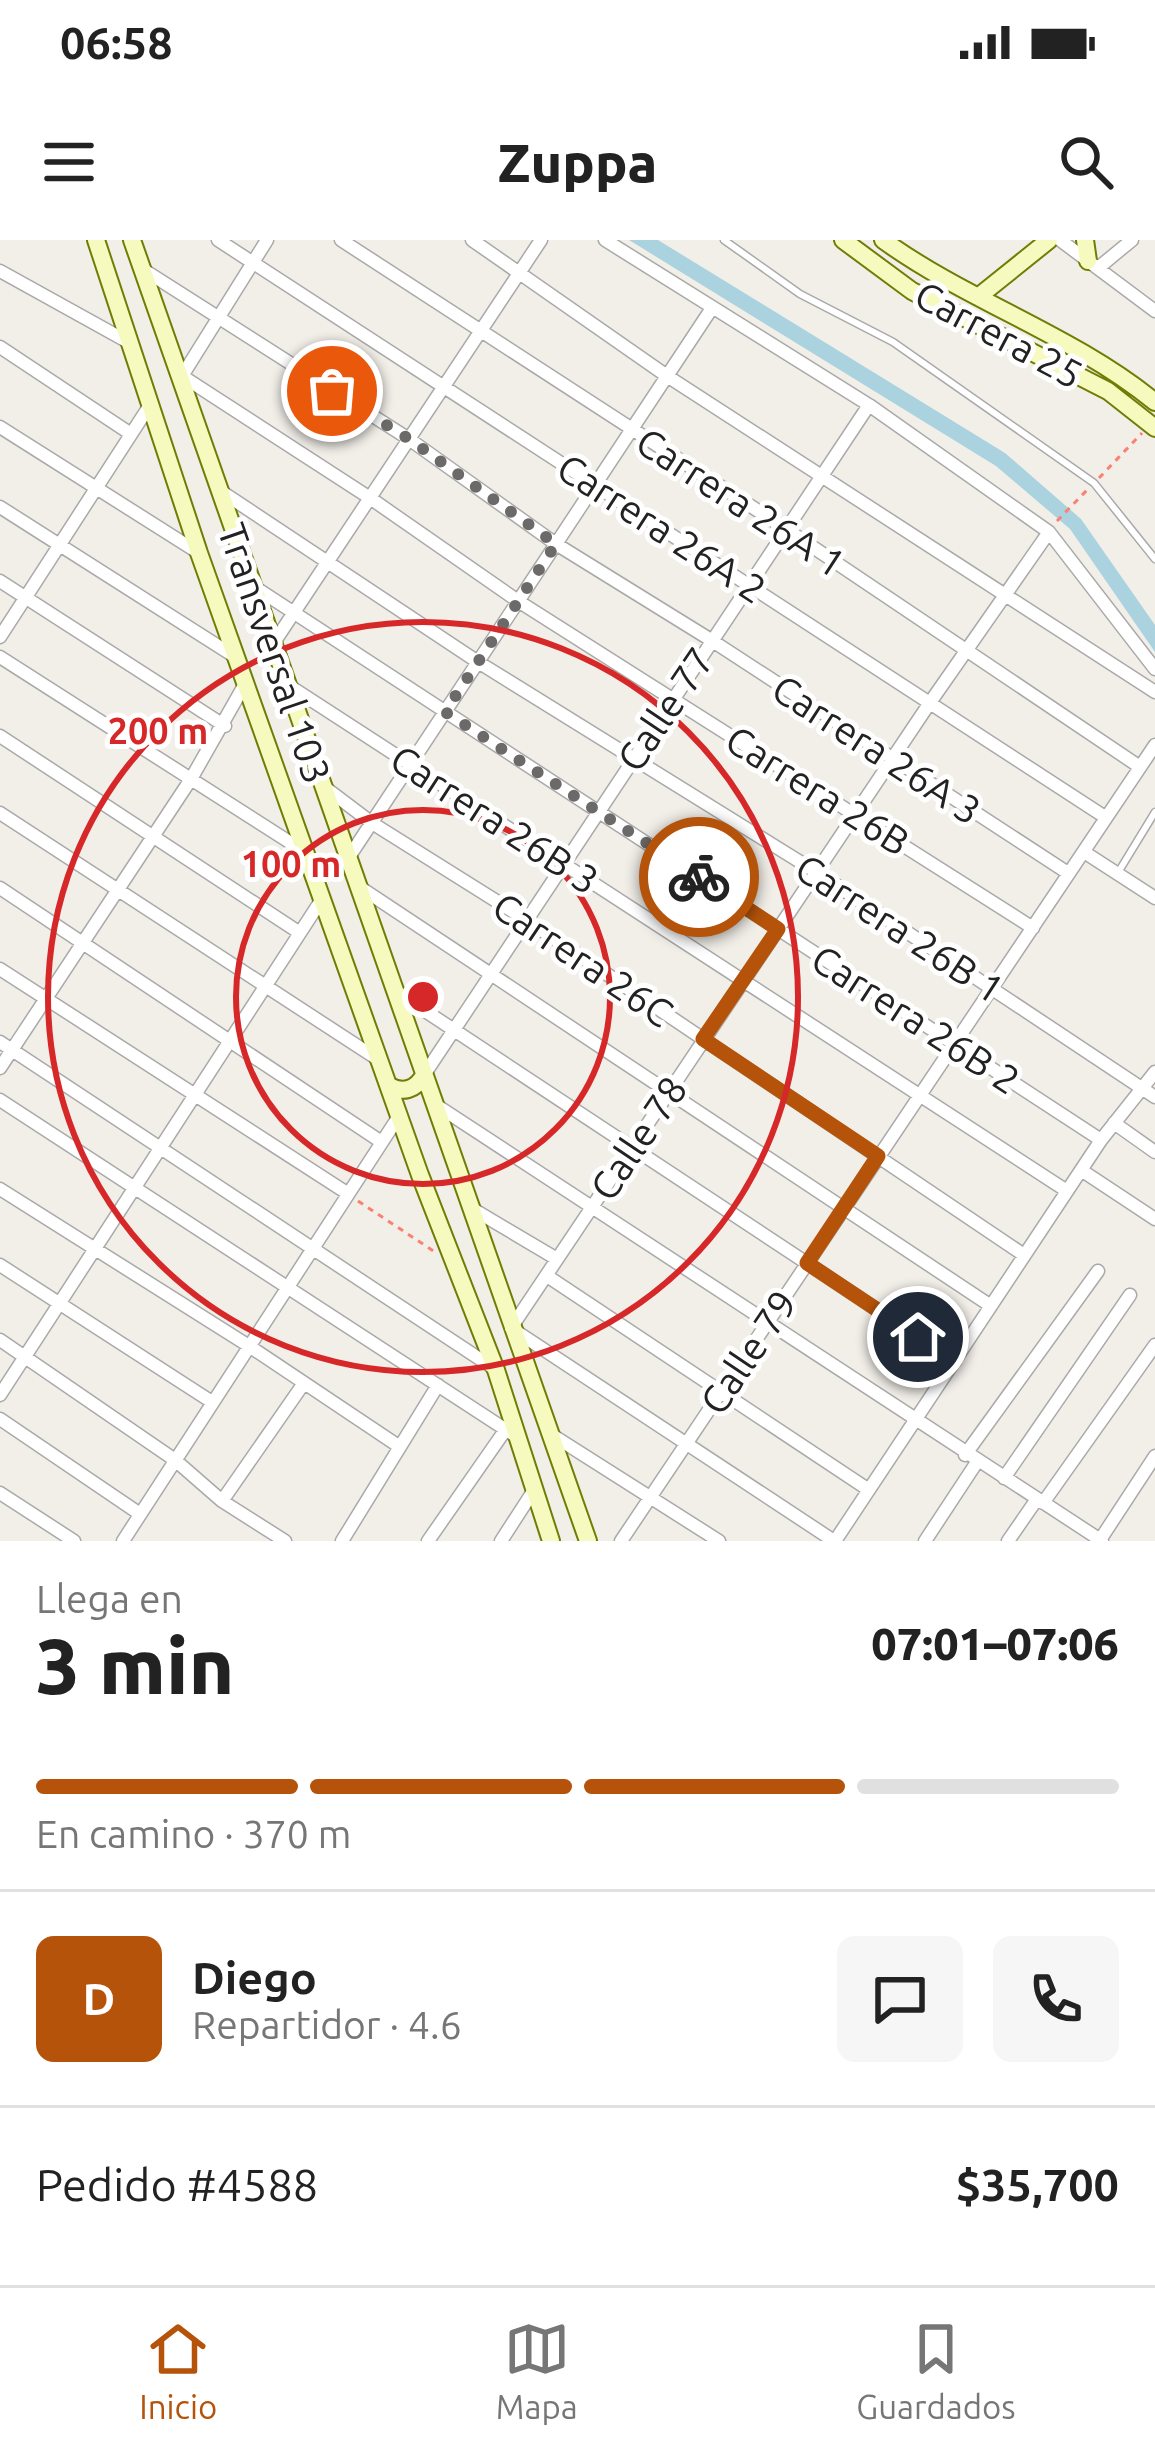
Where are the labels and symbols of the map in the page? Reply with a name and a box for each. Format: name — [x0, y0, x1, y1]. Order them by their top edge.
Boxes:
street label: Carrera 25 — [908, 272, 1090, 396]
pin — [281, 340, 383, 442]
street label: Carrera 26A 1 — [629, 419, 853, 585]
street label: Carrera 26A 2 — [550, 445, 774, 611]
street label: Transversal 103 — [210, 518, 340, 788]
street label: Calle 77 — [608, 639, 722, 779]
street label: Carrera 26A 3 — [765, 666, 989, 832]
text: 200 m — [108, 710, 208, 751]
street label: Carrera 26B — [719, 717, 917, 863]
street label: Carrera 26B 3 — [383, 736, 607, 902]
courier — [639, 817, 759, 937]
text: 100 m — [241, 843, 341, 884]
street label: Carrera 26B 1 — [788, 845, 1012, 1011]
street label: Carrera 26C — [485, 883, 681, 1035]
street label: Carrera 26B 2 — [804, 936, 1028, 1102]
centre of rings — [402, 976, 444, 1018]
street label: Calle 78 — [581, 1068, 695, 1208]
street label: Calle 79 — [691, 1282, 805, 1422]
pin — [867, 1286, 969, 1388]

